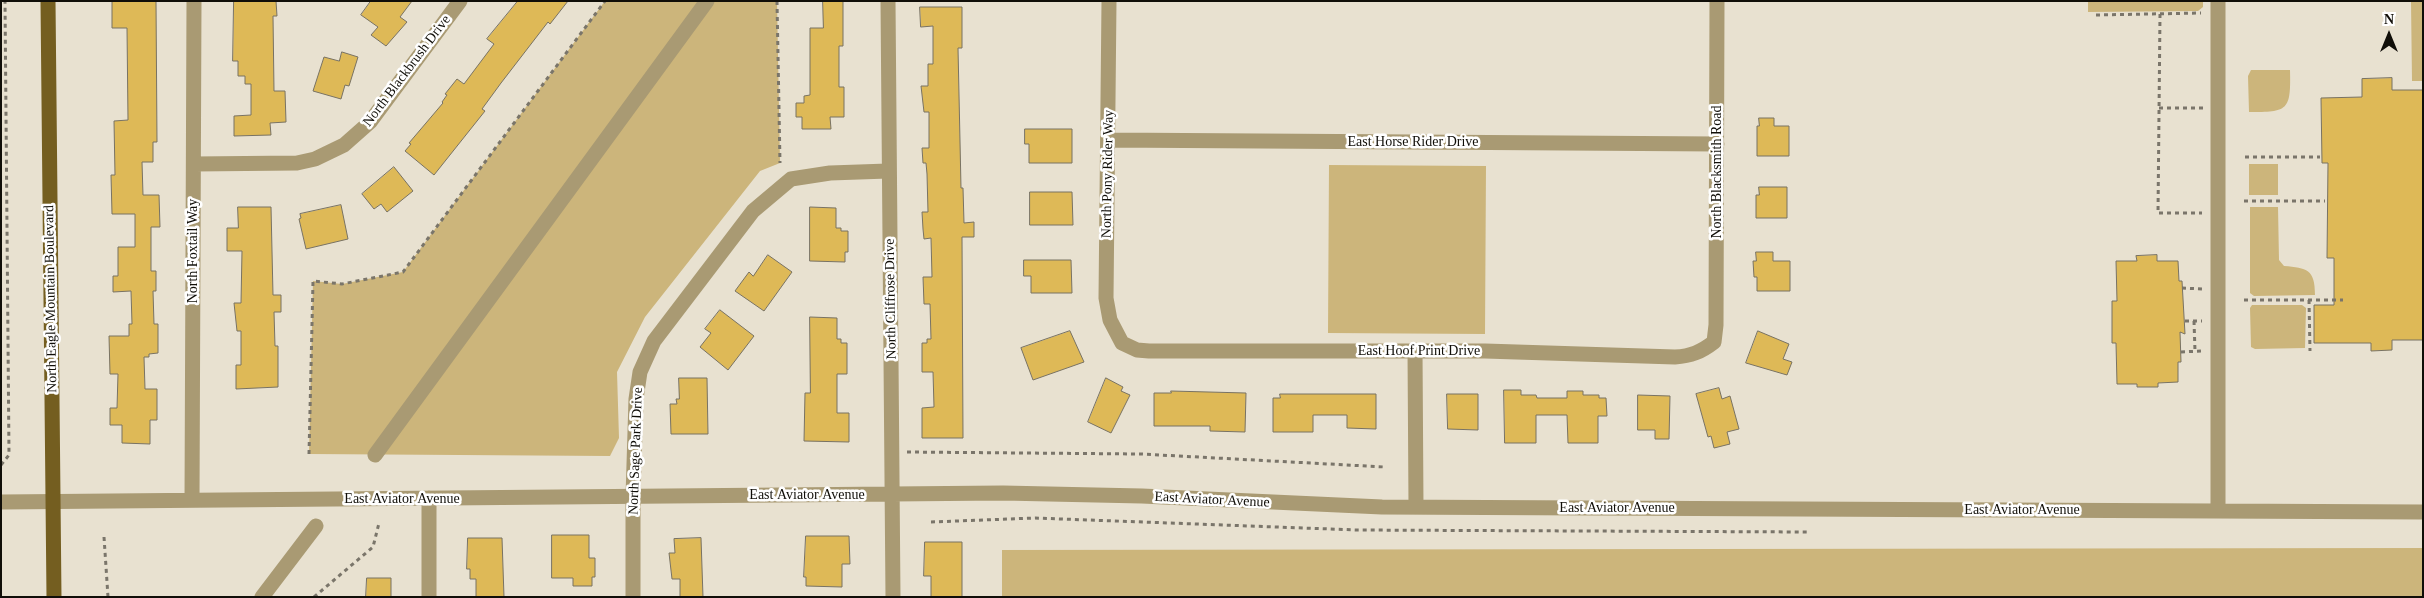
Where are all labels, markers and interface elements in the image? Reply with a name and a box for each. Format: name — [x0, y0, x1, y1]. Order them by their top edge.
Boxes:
north arrow — [2364, 10, 2414, 60]
street label: North Blackbrush Drive — [360, 12, 454, 130]
text: N — [2384, 12, 2394, 27]
street label: North Blacksmith Road — [1709, 106, 1725, 238]
street label: North Pony Rider Way — [1098, 110, 1118, 238]
street label: East Horse Rider Drive — [1347, 134, 1479, 150]
street label: North Foxtail Way — [185, 199, 201, 303]
street label: North Eagle Mountain Boulevard — [41, 205, 61, 393]
street label: North Cliffrose Drive — [882, 238, 900, 360]
street label: East Hoof Print Drive — [1358, 343, 1480, 359]
street label: North Sage Park Drive — [625, 387, 647, 515]
street label: East Aviator Avenue — [749, 487, 865, 503]
street label: East Aviator Avenue — [1154, 489, 1270, 511]
street label: East Aviator Avenue — [344, 491, 460, 507]
street label: East Aviator Avenue — [1559, 500, 1675, 516]
street label: East Aviator Avenue — [1964, 502, 2080, 518]

